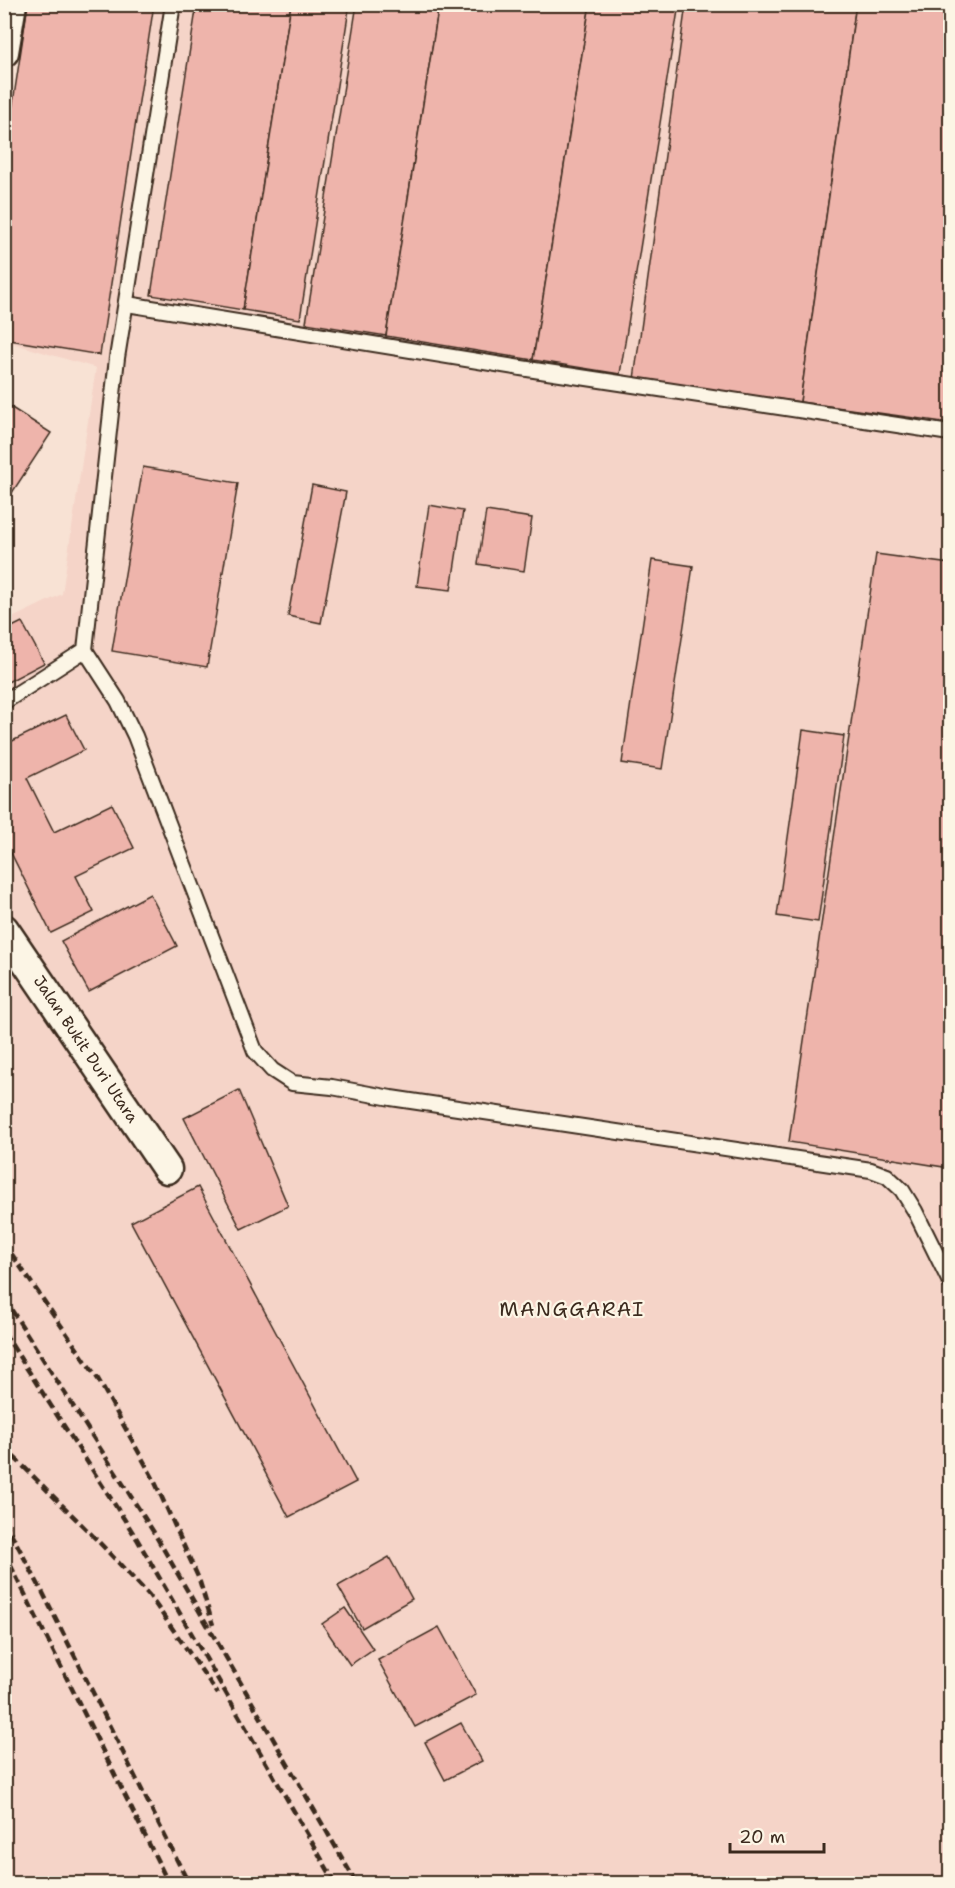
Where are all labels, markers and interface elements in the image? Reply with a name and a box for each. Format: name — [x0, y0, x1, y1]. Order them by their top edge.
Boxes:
street label: Jalan Bukit Duri Utara — [29, 971, 143, 1127]
district label: MANGGARAI — [499, 1296, 645, 1322]
scale bar — [730, 1816, 824, 1854]
text: 20 m — [739, 1825, 785, 1849]

